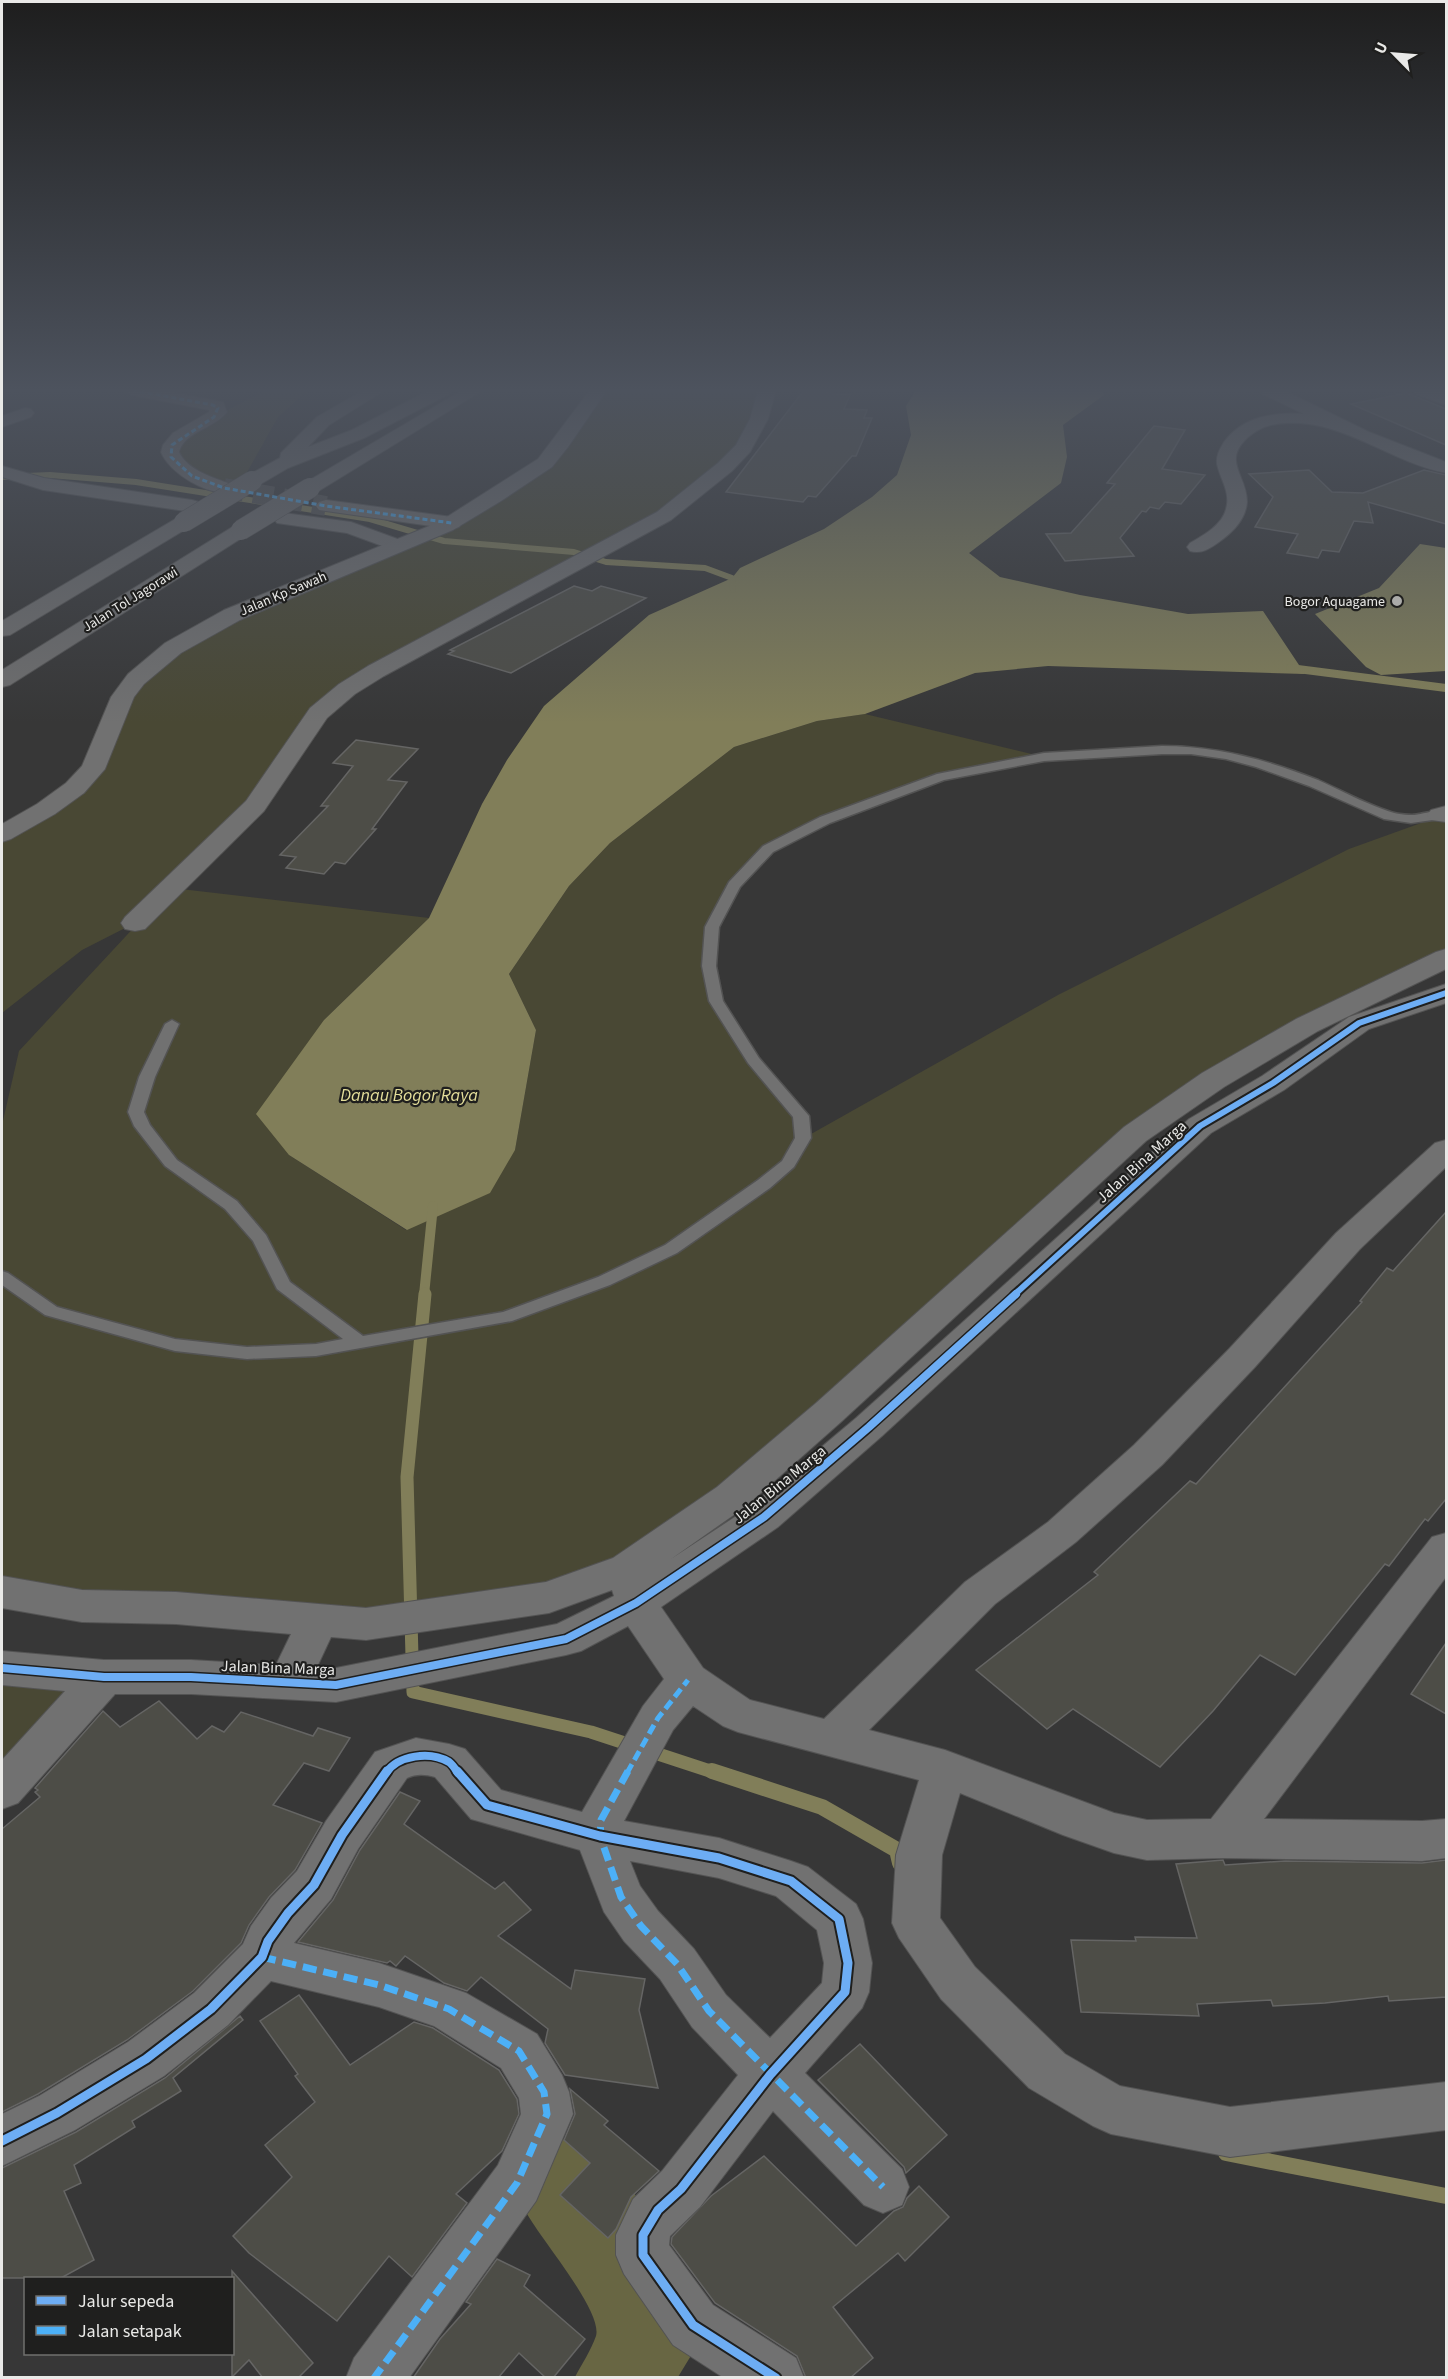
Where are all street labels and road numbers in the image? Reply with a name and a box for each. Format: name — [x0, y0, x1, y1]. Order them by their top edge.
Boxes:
street label: Jalan Tol Jagorawi — [79, 563, 182, 637]
street label: Jalan Kp Sawah — [237, 567, 330, 621]
street label: Jalan Bina Marga — [1092, 1115, 1191, 1208]
street label: Jalan Bina Marga — [728, 1440, 831, 1529]
street label: Jalan Bina Marga — [221, 1655, 335, 1681]

